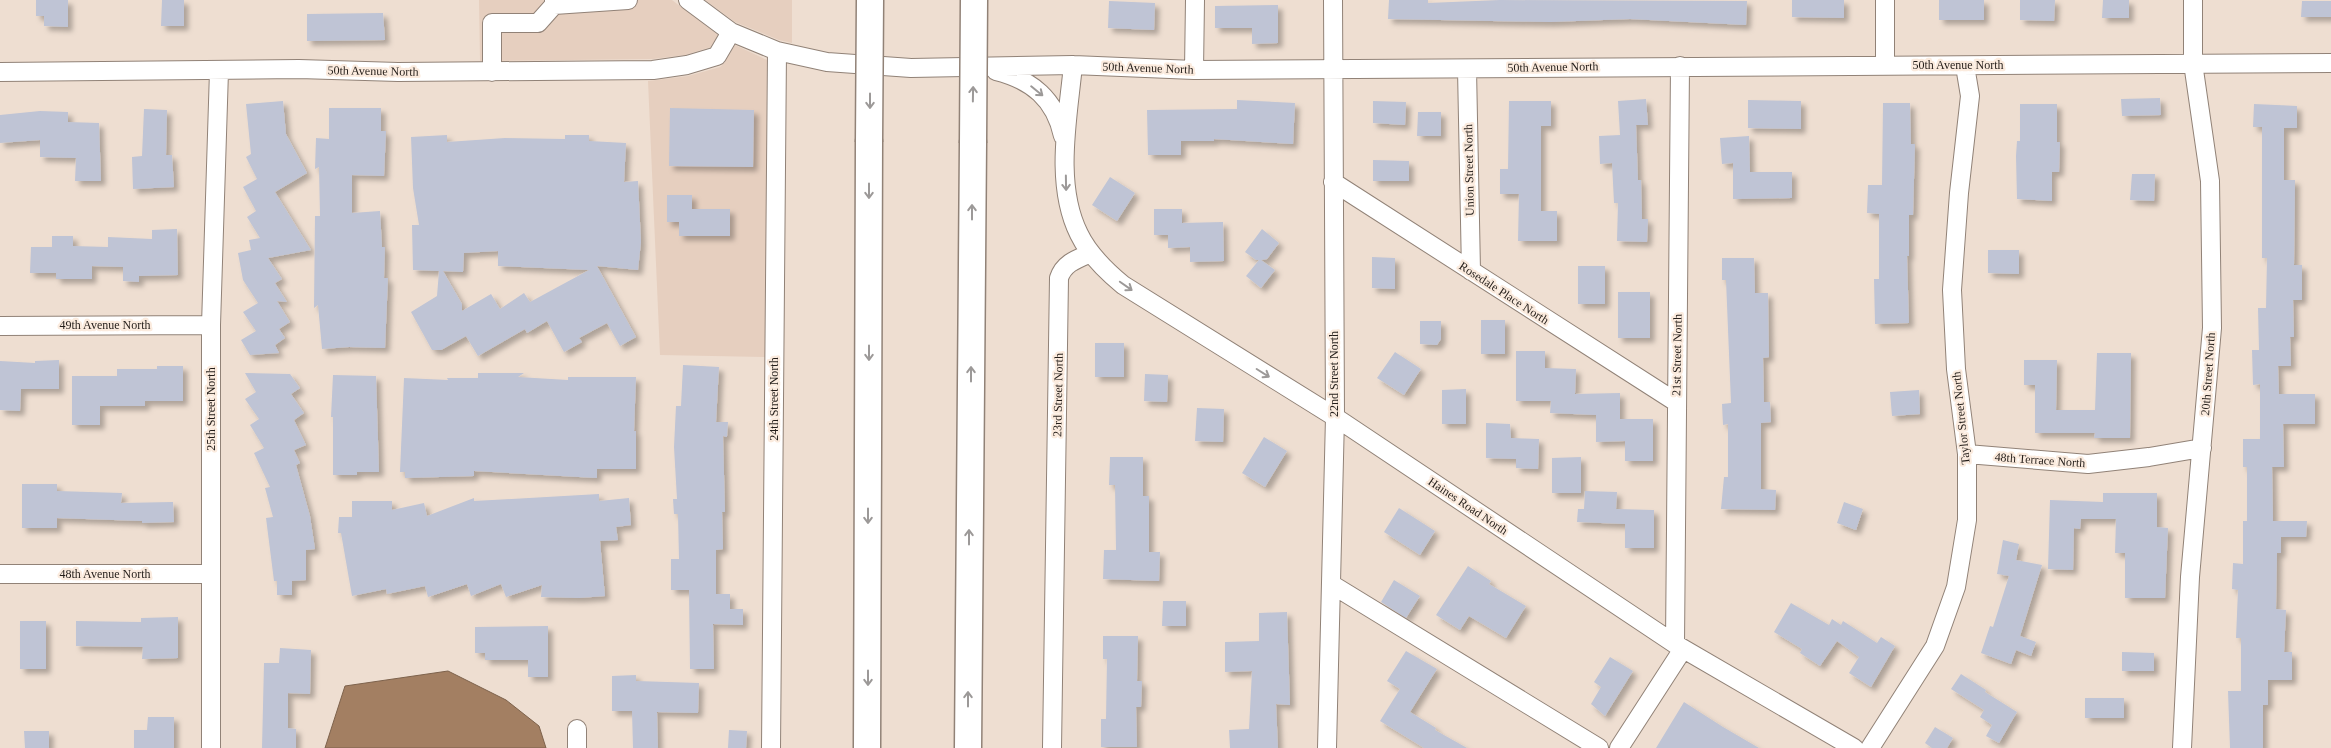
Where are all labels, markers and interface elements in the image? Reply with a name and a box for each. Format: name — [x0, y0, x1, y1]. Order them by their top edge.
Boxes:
street label: 50th Avenue North — [1912, 58, 2004, 72]
street label: 50th Avenue North — [1102, 59, 1194, 77]
street label: 50th Avenue North — [1507, 59, 1599, 75]
street label: 50th Avenue North — [327, 63, 419, 79]
one-way arrow — [1030, 85, 1043, 96]
one-way arrow — [968, 87, 978, 103]
one-way arrow — [865, 92, 875, 109]
street label: Union Street North — [1461, 124, 1477, 216]
one-way arrow — [1061, 175, 1071, 191]
one-way arrow — [864, 182, 874, 198]
one-way arrow — [967, 204, 977, 220]
street label: Rosedale Place North — [1457, 259, 1551, 327]
one-way arrow — [1119, 281, 1133, 291]
street label: 21st Street North — [1669, 314, 1685, 396]
street label: 49th Avenue North — [59, 318, 151, 332]
street label: 22nd Street North — [1327, 331, 1341, 417]
street label: 20th Street North — [2198, 332, 2218, 416]
one-way arrow — [864, 344, 874, 361]
street label: 23rd Street North — [1050, 353, 1066, 437]
street label: 24th Street North — [767, 357, 781, 441]
street label: 25th Street North — [204, 367, 218, 451]
one-way arrow — [966, 367, 976, 383]
one-way arrow — [1256, 368, 1270, 378]
street label: Taylor Street North — [1949, 371, 1973, 465]
street label: 48th Terrace North — [1994, 450, 2086, 470]
street label: Haines Road North — [1426, 474, 1510, 538]
one-way arrow — [863, 507, 873, 523]
one-way arrow — [964, 529, 974, 546]
street label: 48th Avenue North — [59, 567, 151, 581]
one-way arrow — [863, 670, 873, 686]
one-way arrow — [963, 692, 973, 708]

